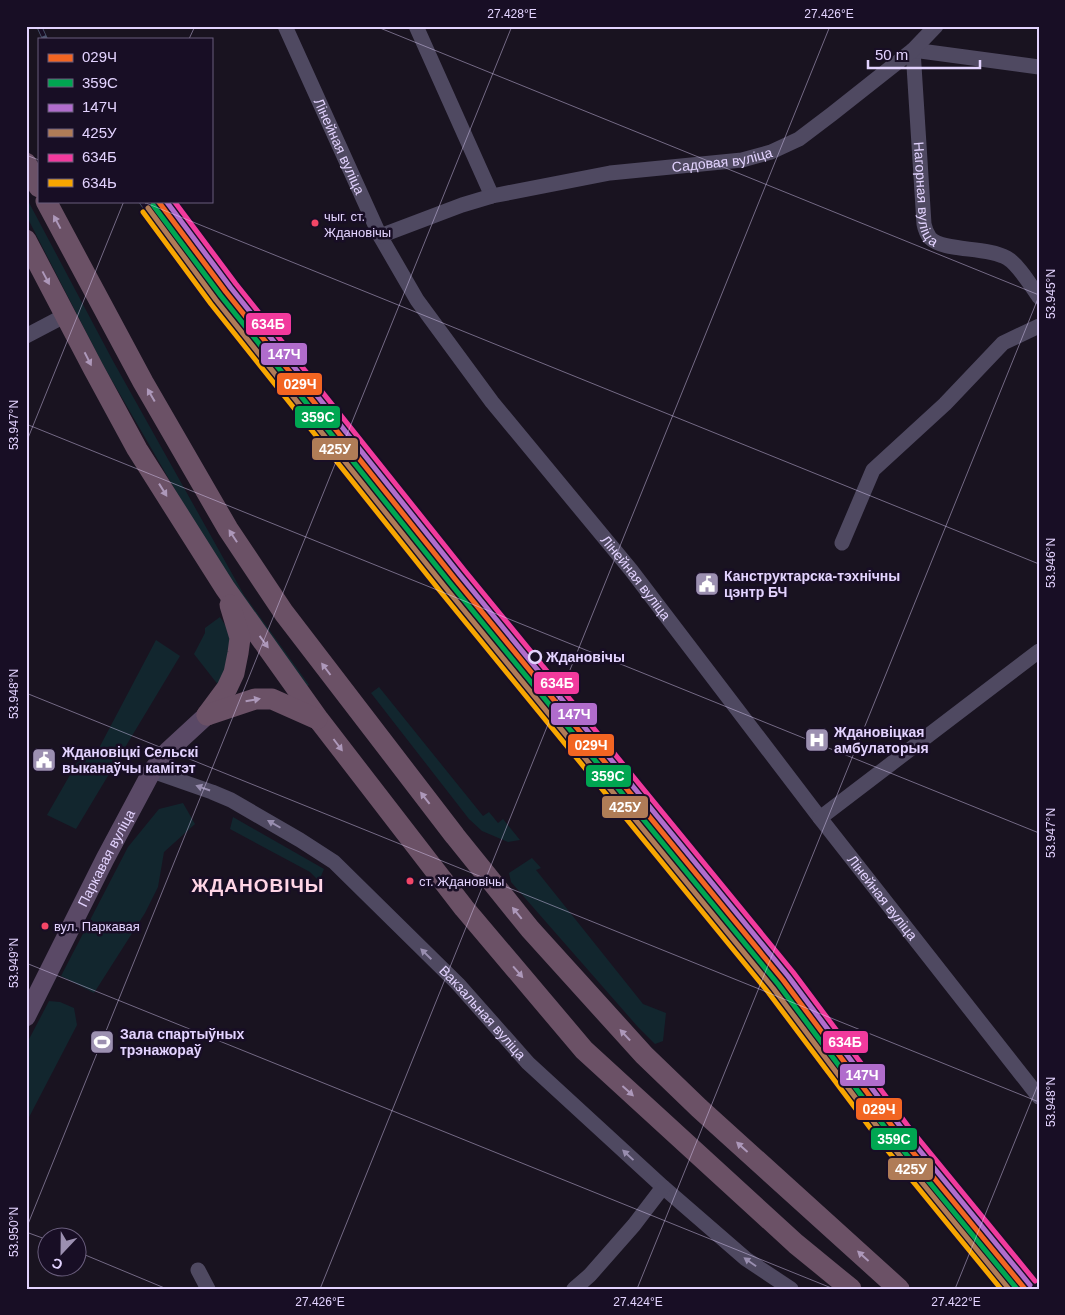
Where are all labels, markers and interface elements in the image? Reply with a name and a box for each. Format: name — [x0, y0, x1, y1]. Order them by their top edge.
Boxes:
text: 27.428°E — [487, 7, 537, 21]
text: 27.426°E — [804, 7, 854, 21]
legend — [38, 38, 212, 202]
scale bar — [868, 38, 980, 70]
text: 50 m — [875, 46, 908, 63]
text: 029Ч — [82, 48, 117, 65]
text: 359С — [82, 74, 118, 91]
street label: Лінейная вуліца — [311, 96, 368, 197]
text: 147Ч — [82, 98, 117, 115]
text: 425У — [82, 124, 117, 141]
street label: Нагорная вуліца — [911, 141, 941, 250]
street label: Садовая вуліца — [671, 144, 774, 175]
text: 634Б — [82, 148, 117, 165]
text: 634Ь — [82, 174, 117, 191]
place label: чыг. ст. Ждановічы — [324, 209, 391, 240]
one-way arrow — [53, 214, 61, 229]
marker: чыг. ст. Ждановічы — [310, 218, 320, 228]
text: 53.945°N — [1044, 269, 1058, 319]
one-way arrow — [42, 270, 50, 285]
line badge: 634Б — [245, 312, 292, 336]
text: 634Б — [251, 316, 285, 332]
line badge: 147Ч — [260, 342, 308, 366]
text: 147Ч — [267, 346, 301, 362]
one-way arrow — [84, 352, 92, 366]
line badge: 029Ч — [276, 372, 323, 396]
text: 029Ч — [283, 376, 317, 392]
one-way arrow — [147, 388, 155, 403]
text: 53.947°N — [7, 400, 21, 450]
line badge: 359С — [294, 405, 341, 429]
text: 359С — [301, 409, 335, 425]
line badge: 425У — [311, 437, 359, 461]
text: 425У — [319, 441, 351, 457]
one-way arrow — [159, 484, 168, 497]
one-way arrow — [228, 529, 238, 543]
street label: Лінейная вуліца — [597, 532, 674, 623]
text: 53.946°N — [1044, 538, 1058, 588]
place label: Канструктарска-тэхнічны цэнтр БЧ — [724, 568, 900, 600]
public building icon: Канструктарска-тэхнічны цэнтр БЧ — [694, 571, 720, 597]
one-way arrow — [259, 635, 269, 649]
place label: Ждановічы — [545, 649, 625, 665]
marker: Ждановічы — [528, 650, 542, 664]
one-way arrow — [321, 662, 331, 676]
text: 53.948°N — [7, 669, 21, 719]
line badge: 634Б — [533, 671, 580, 695]
text: 634Б — [540, 675, 574, 691]
one-way arrow — [245, 696, 261, 704]
line badge: 147Ч — [550, 702, 598, 726]
text: 147Ч — [557, 706, 591, 722]
place label: Ждановіцкая амбулаторыя — [833, 724, 929, 756]
hospital icon: Ждановіцкая амбулаторыя — [804, 727, 830, 753]
line badge: 029Ч — [567, 733, 615, 757]
text: 029Ч — [574, 737, 608, 753]
one-way arrow — [333, 738, 343, 752]
place label: Ждановіцкі Сельскі выканаўчы камітэт — [61, 744, 198, 776]
public building icon: Ждановіцкі Сельскі выканаўчы камітэт — [31, 747, 57, 773]
line badge: 359С — [585, 764, 632, 788]
text: 359С — [591, 768, 625, 784]
one-way arrow — [195, 784, 210, 792]
one-way arrow — [420, 791, 430, 804]
line badge: 425У — [601, 795, 649, 819]
text: 425У — [609, 799, 641, 815]
street label: Паркавая вуліца — [74, 806, 138, 909]
text: 53.947°N — [1044, 808, 1058, 858]
one-way arrow — [267, 820, 280, 829]
street label: Лінейная вуліца — [844, 852, 921, 943]
place label: ст. Ждановічы — [419, 874, 504, 889]
district label: ЖДАНОВІЧЫ — [191, 875, 324, 896]
marker: ст. Ждановічы — [405, 876, 415, 886]
one-way arrow — [512, 906, 522, 920]
place label: вул. Паркавая — [54, 919, 140, 934]
marker: вул. Паркавая — [40, 921, 50, 931]
text: 53.949°N — [7, 938, 21, 988]
one-way arrow — [420, 948, 432, 960]
street label: Вакзальная вуліца — [436, 962, 529, 1063]
one-way arrow — [512, 966, 523, 978]
place label: Зала спартыўных трэнажораў — [120, 1026, 245, 1058]
sports icon: Зала спартыўных трэнажораў — [89, 1029, 115, 1055]
one-way arrow — [619, 1029, 631, 1041]
line badge: 634Б — [822, 1030, 869, 1054]
text: 634Б — [828, 1034, 862, 1050]
line badge: 147Ч — [839, 1063, 886, 1087]
text: 147Ч — [845, 1067, 879, 1083]
text: 53.948°N — [1044, 1077, 1058, 1127]
one-way arrow — [622, 1085, 634, 1097]
line badge: 029Ч — [855, 1097, 903, 1121]
text: 029Ч — [862, 1101, 896, 1117]
line badge: 359С — [870, 1127, 918, 1151]
text: 359С — [877, 1131, 911, 1147]
one-way arrow — [736, 1141, 748, 1153]
one-way arrow — [622, 1149, 635, 1160]
line badge: 425У — [887, 1157, 934, 1181]
text: 425У — [895, 1161, 927, 1177]
text: 53.950°N — [7, 1207, 21, 1257]
north arrow — [38, 1228, 88, 1278]
one-way arrow — [857, 1250, 869, 1262]
text: С — [49, 1255, 65, 1273]
one-way arrow — [743, 1257, 757, 1267]
text: 27.426°E — [295, 1295, 345, 1309]
text: 27.424°E — [613, 1295, 663, 1309]
text: 27.422°E — [931, 1295, 981, 1309]

